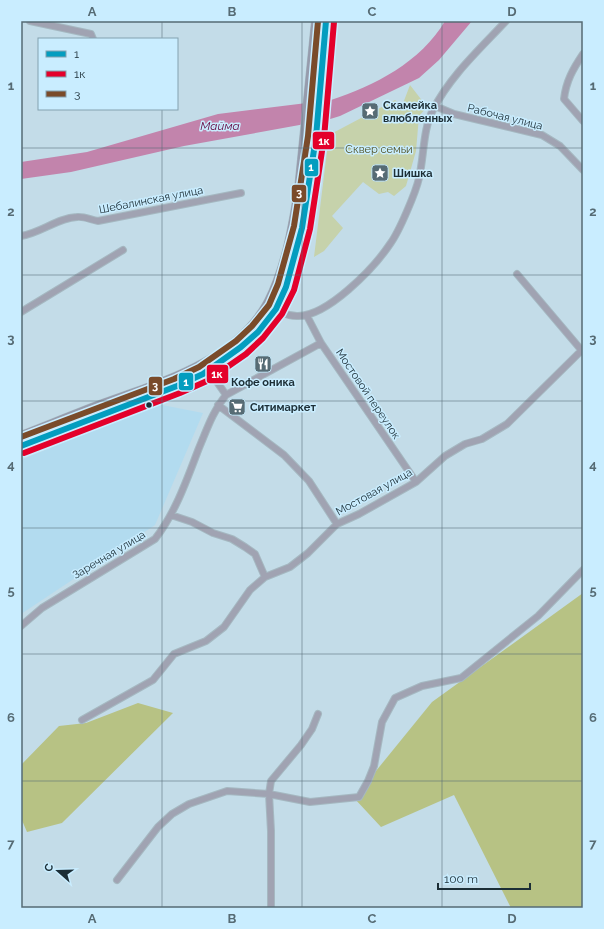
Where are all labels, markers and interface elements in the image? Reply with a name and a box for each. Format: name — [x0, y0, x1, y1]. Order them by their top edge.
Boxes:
text: A — [88, 4, 97, 19]
text: B — [228, 4, 237, 19]
text: C — [368, 4, 377, 19]
text: D — [507, 4, 517, 19]
legend — [38, 38, 178, 110]
text: 1 — [74, 47, 79, 61]
text: 1к — [74, 67, 85, 81]
text: 1 — [8, 78, 15, 93]
text: 1 — [590, 78, 597, 93]
text: 3 — [74, 87, 80, 101]
place label: Скамейка влюбленных — [383, 99, 452, 125]
place icon: Скамейка влюбленных — [360, 101, 380, 121]
street label: Рабочая улица — [466, 101, 544, 133]
water label: Майма — [200, 119, 240, 133]
line badge: 1к — [312, 131, 335, 150]
text: 1к — [318, 135, 331, 148]
park label: Сквер семьи — [345, 143, 413, 156]
line badge: 1 — [304, 158, 319, 177]
text: 1 — [308, 161, 314, 174]
place icon: Шишка — [370, 163, 390, 183]
place label: Шишка — [393, 167, 433, 180]
street label: Шебалинская улица — [98, 184, 204, 216]
line badge: 3 — [291, 184, 307, 203]
text: 3 — [296, 187, 302, 200]
text: 2 — [7, 204, 15, 219]
text: 2 — [589, 204, 597, 219]
text: 3 — [7, 331, 15, 346]
text: 3 — [589, 331, 597, 346]
street label: Мостовой переулок — [333, 346, 403, 442]
restaurant icon: Кофе оника — [253, 354, 273, 374]
line badge: 1к — [206, 364, 229, 384]
text: 1к — [211, 368, 224, 381]
line badge: 1 — [178, 372, 194, 391]
line badge: 3 — [148, 376, 163, 396]
text: 1 — [183, 376, 189, 389]
place label: Кофе оника — [231, 376, 295, 389]
text: 3 — [152, 380, 158, 393]
supermarket icon: Ситимаркет — [227, 397, 247, 417]
unlabelled marker — [144, 400, 154, 410]
place label: Ситимаркет — [250, 401, 316, 414]
text: 4 — [7, 457, 15, 472]
text: 4 — [589, 457, 597, 472]
street label: Мостовая улица — [334, 466, 414, 518]
street label: Заречная улица — [70, 528, 148, 582]
text: 5 — [7, 583, 15, 598]
text: 5 — [589, 583, 597, 598]
text: 6 — [7, 710, 15, 725]
text: 6 — [589, 710, 597, 725]
text: 7 — [7, 836, 15, 851]
text: 7 — [589, 836, 597, 851]
north arrow — [38, 851, 78, 891]
text: С — [42, 862, 57, 874]
scale bar — [438, 865, 530, 891]
text: 100 m — [444, 872, 478, 886]
text: A — [88, 911, 97, 926]
text: B — [228, 911, 237, 926]
text: C — [368, 911, 377, 926]
text: D — [507, 911, 517, 926]

